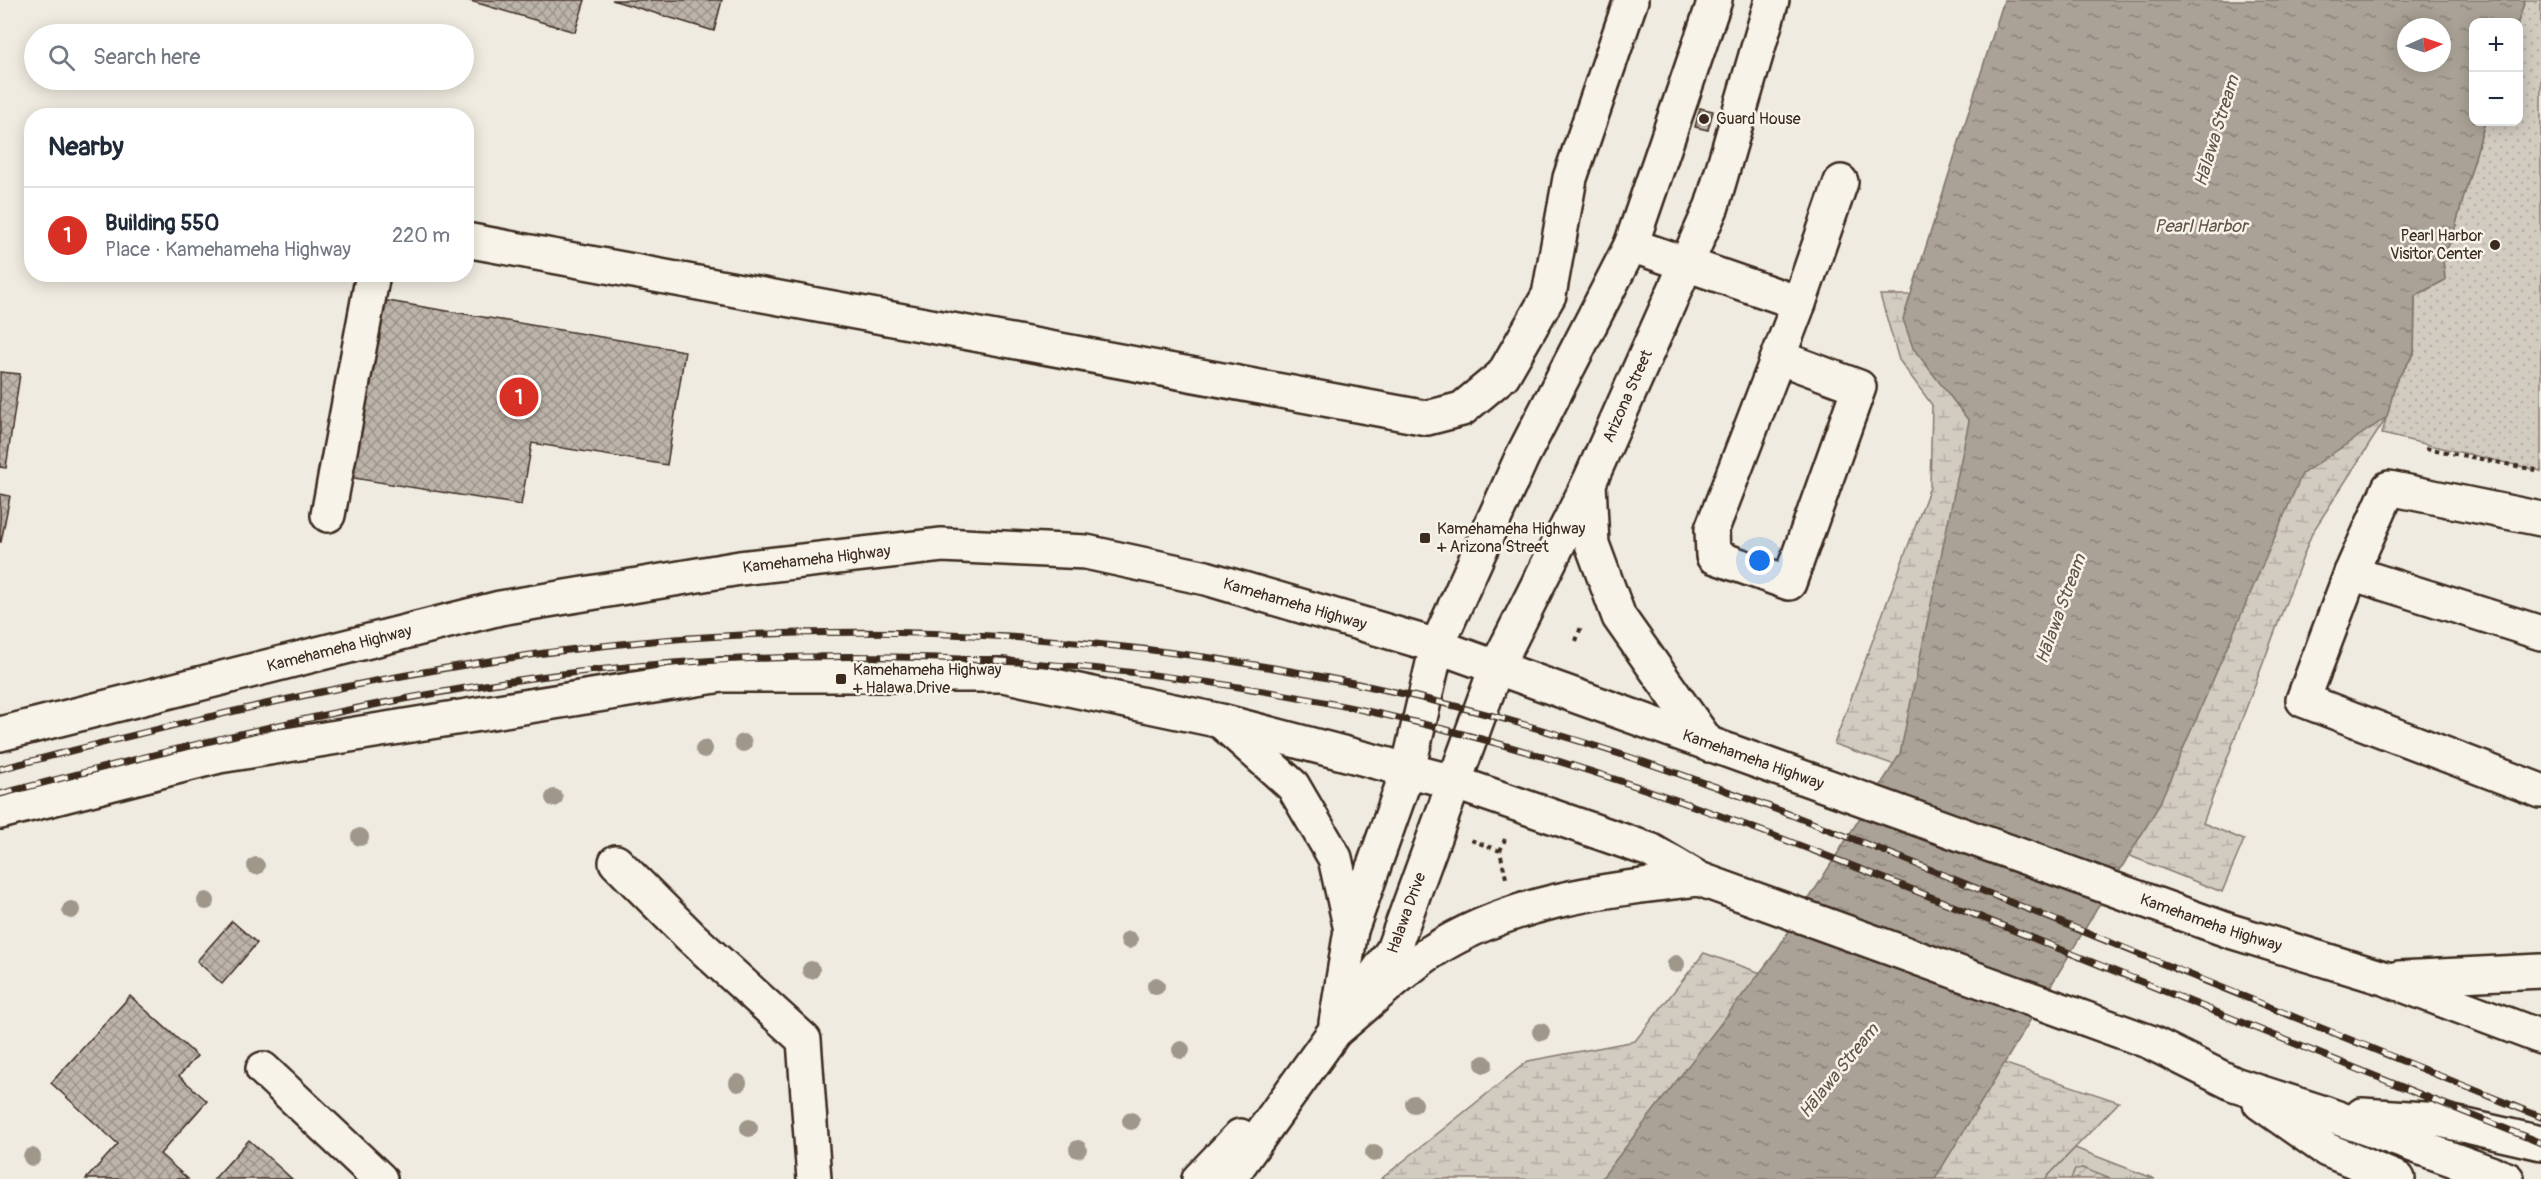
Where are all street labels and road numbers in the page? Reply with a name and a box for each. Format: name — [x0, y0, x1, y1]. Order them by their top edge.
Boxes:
street label: Arizona Street — [1598, 346, 1657, 446]
street label: Kamehameha Highway — [742, 541, 892, 578]
street label: Kamehameha Highway — [1221, 574, 1369, 635]
street label: Kamehameha Highway — [265, 621, 414, 676]
street label: Kamehameha Highway — [1680, 725, 1827, 794]
street label: Halawa Drive — [1383, 870, 1430, 956]
street label: Kamehameha Highway — [2137, 889, 2284, 956]

